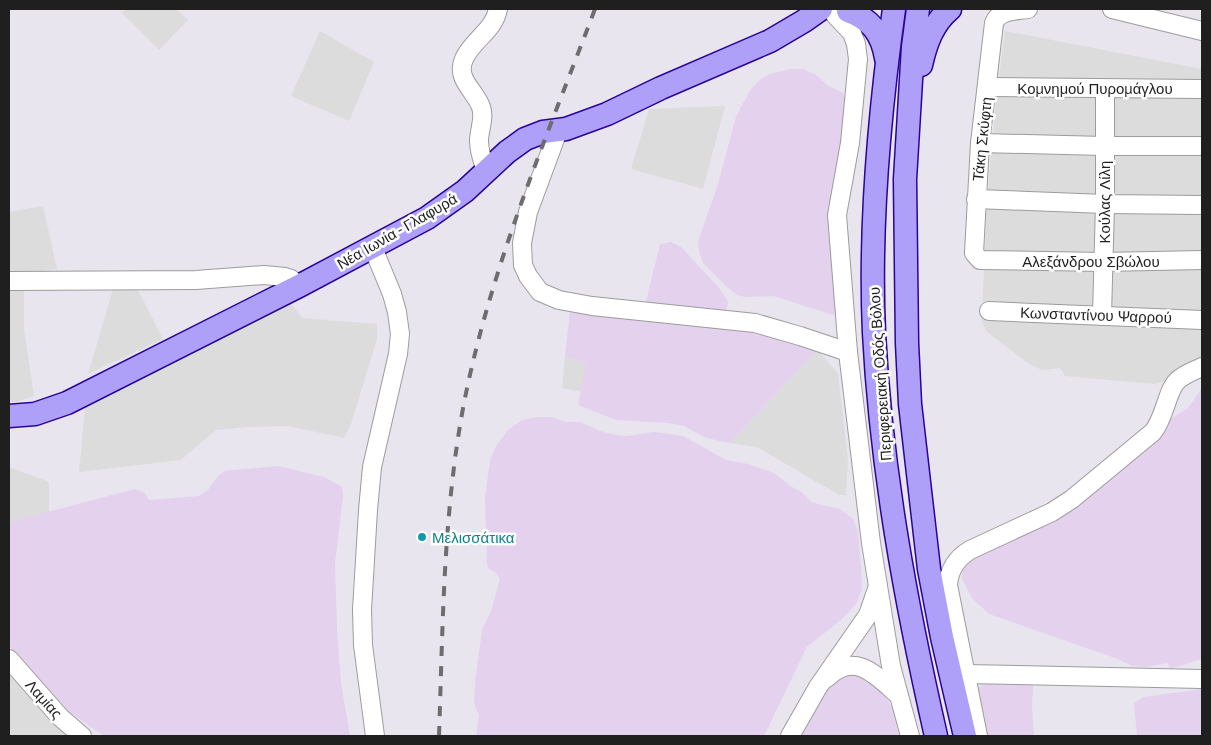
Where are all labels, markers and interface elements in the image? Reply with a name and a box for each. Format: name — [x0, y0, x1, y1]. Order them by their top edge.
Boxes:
street label: Κομνημού Πυρομάγλου — [1017, 79, 1173, 98]
street label: Τάκη Σκύφτη — [968, 96, 996, 182]
street label: Κούλας Λίλη — [1095, 161, 1114, 243]
street label: Νέα Ιωνία - Γλαφυρά — [333, 189, 461, 273]
street label: Αλεξάνδρου Σβώλου — [1022, 252, 1160, 271]
street label: Περιφερειακή Οδός Βόλου — [864, 286, 896, 462]
street label: Κωνσταντίνου Ψαρρού — [1020, 303, 1172, 327]
place label: Μελισσάτικα — [432, 528, 515, 547]
marker: Μελισσάτικα — [416, 531, 428, 543]
street label: Λαμίας — [21, 675, 67, 723]

